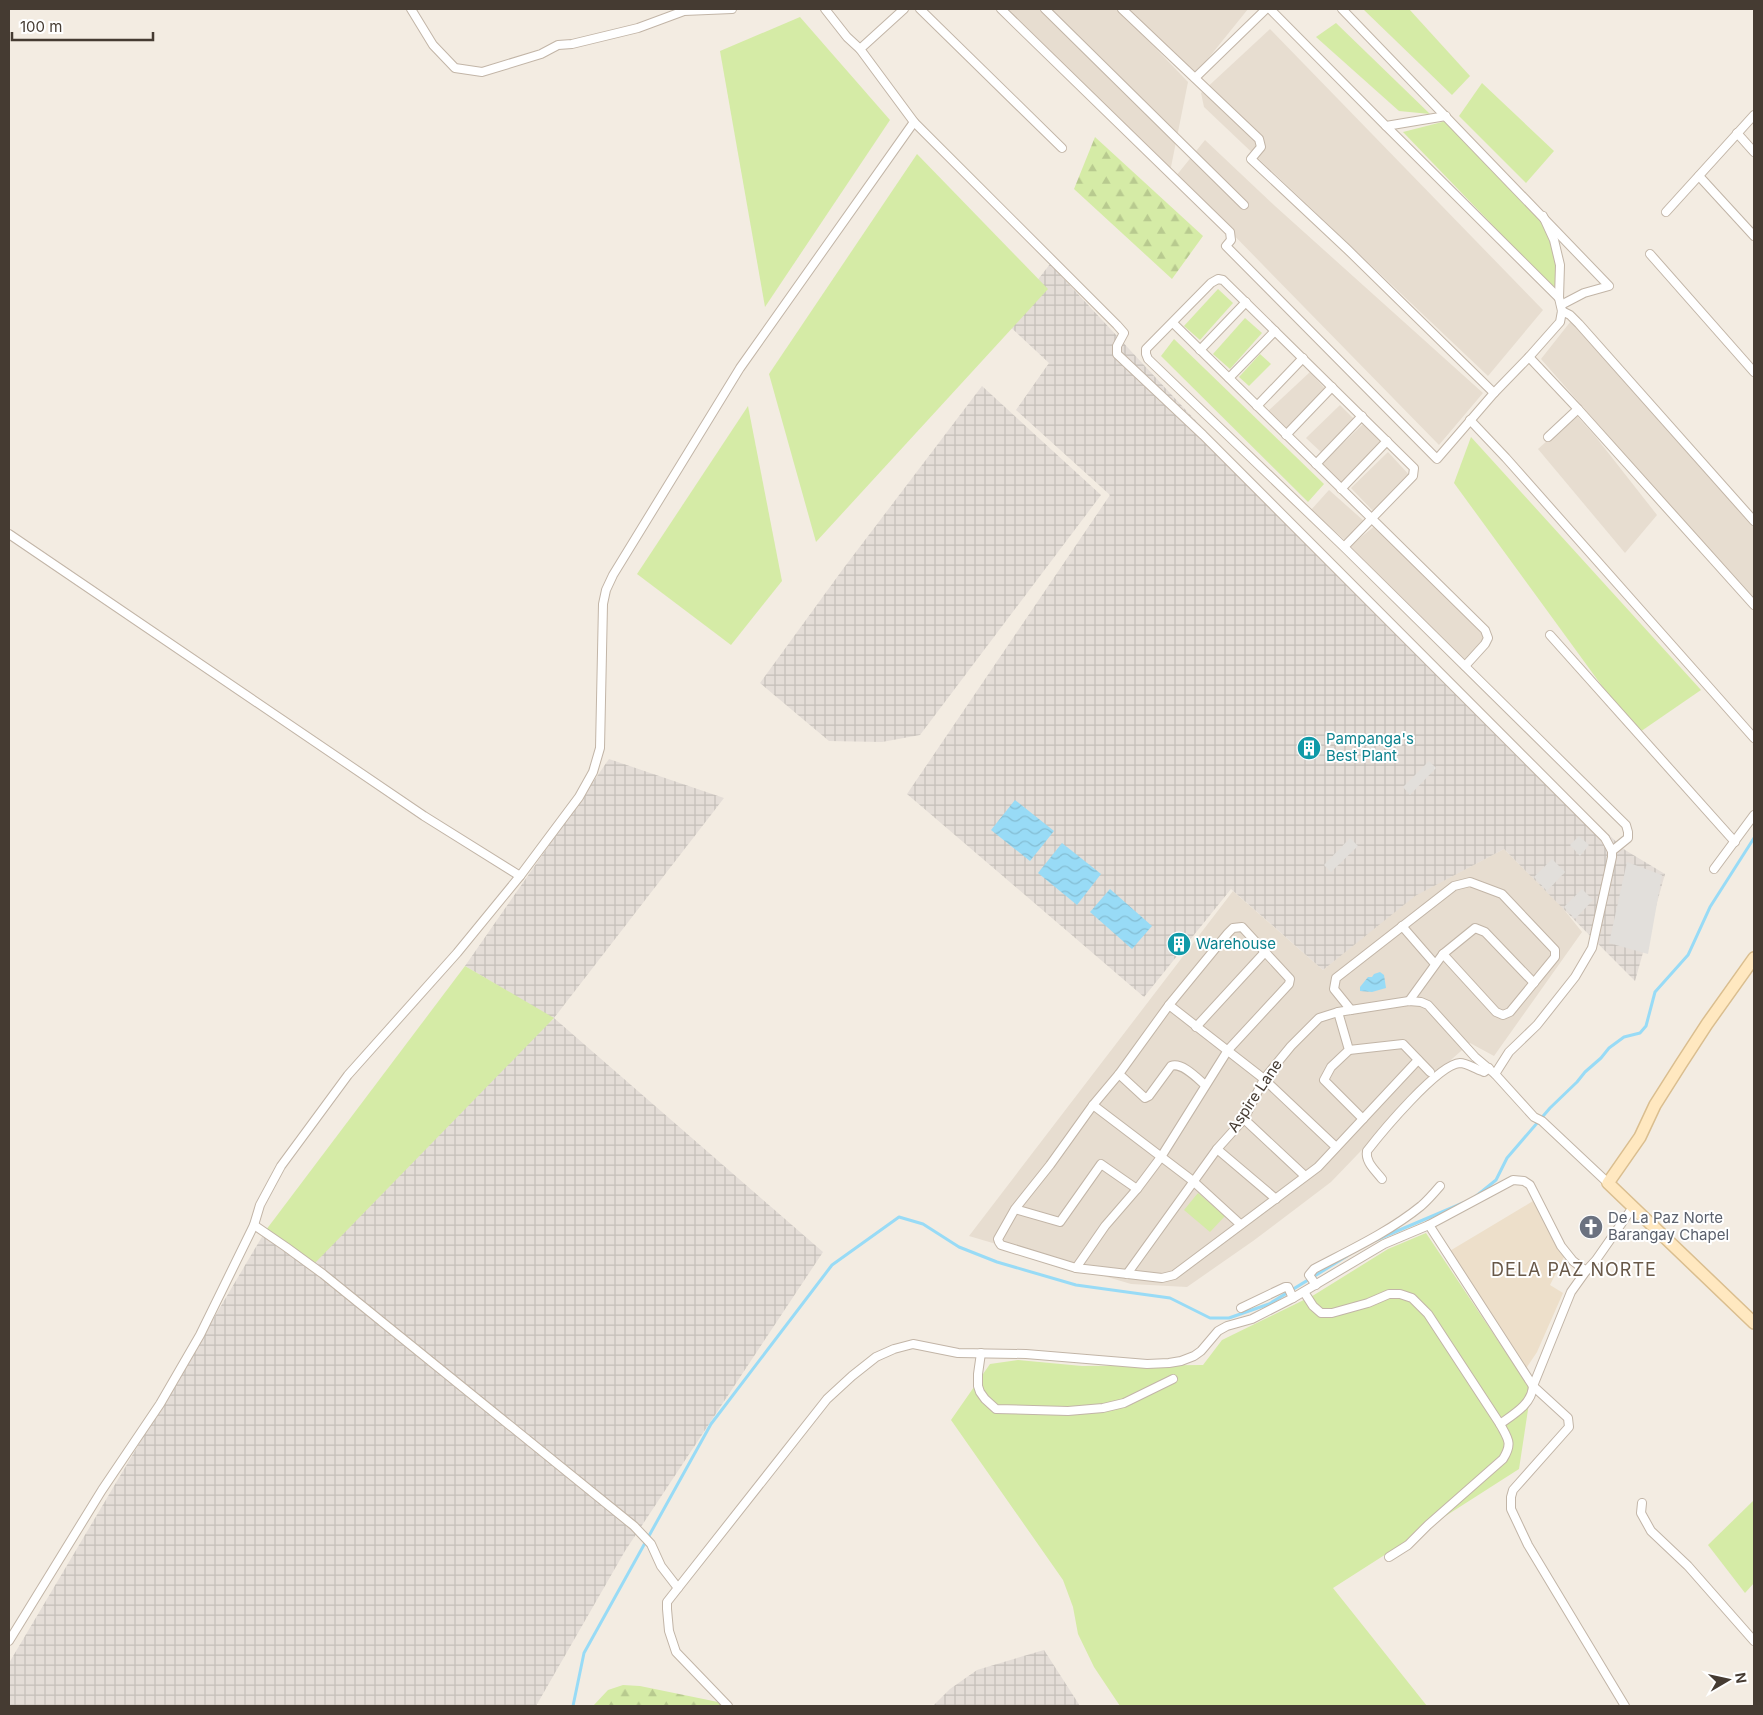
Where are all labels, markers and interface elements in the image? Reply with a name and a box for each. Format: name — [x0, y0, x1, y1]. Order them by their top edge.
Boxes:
scale bar — [12, 10, 154, 42]
text: 100 m — [20, 17, 62, 36]
place label: Pampanga's Best Plant — [1326, 729, 1414, 765]
building icon: Pampanga's Best Plant — [1296, 735, 1322, 761]
building icon: Warehouse — [1166, 931, 1192, 957]
place label: Warehouse — [1196, 934, 1276, 953]
street label: Aspire Lane — [1223, 1056, 1286, 1136]
place label: De La Paz Norte Barangay Chapel — [1608, 1208, 1729, 1244]
church icon: De La Paz Norte Barangay Chapel — [1578, 1214, 1604, 1240]
district label: DELA PAZ NORTE — [1491, 1259, 1657, 1280]
north arrow — [1703, 1655, 1753, 1705]
text: N — [1732, 1671, 1751, 1684]

